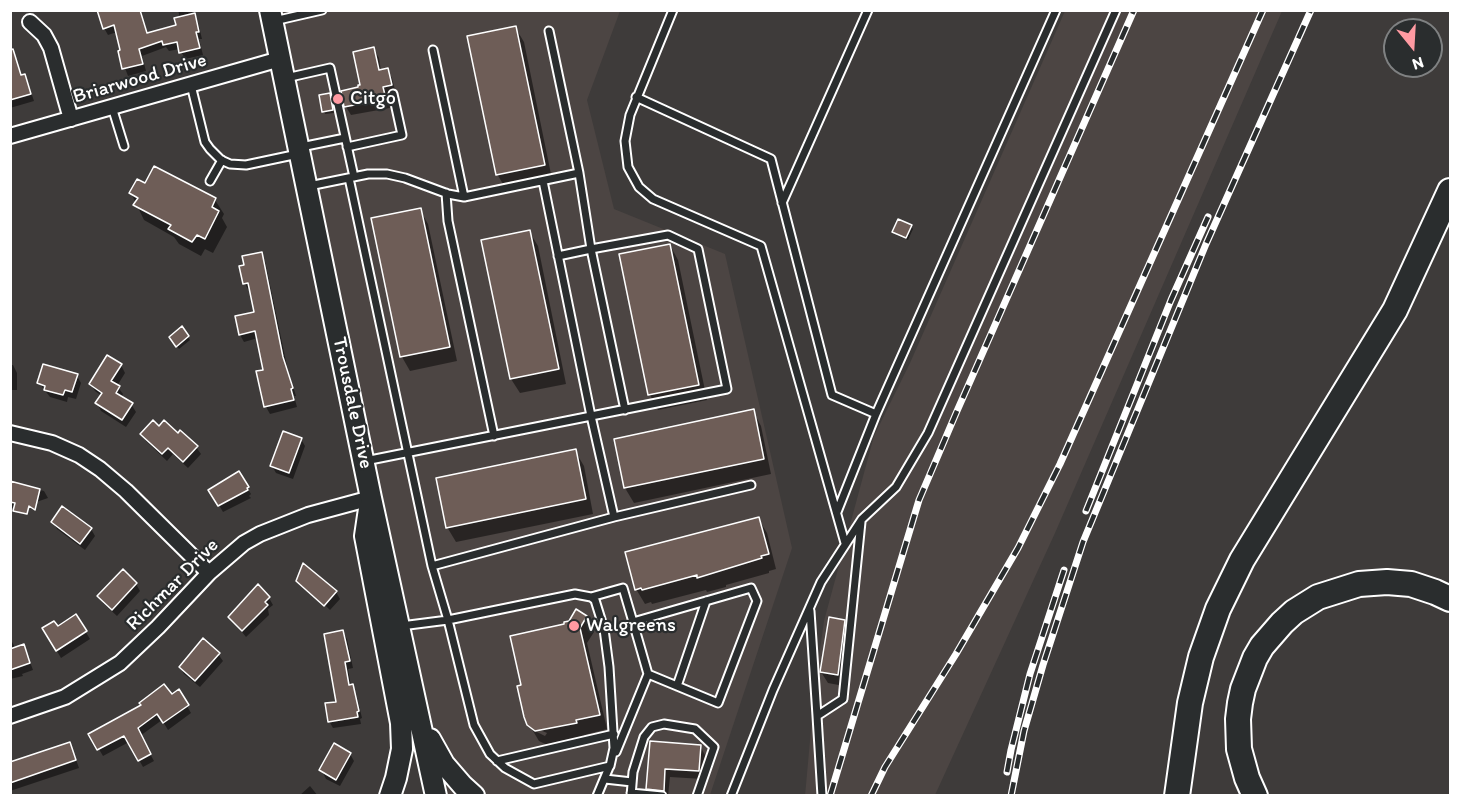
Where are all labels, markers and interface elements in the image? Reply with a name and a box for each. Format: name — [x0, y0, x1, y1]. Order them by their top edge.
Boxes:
north arrow — [1383, 18, 1443, 78]
street label: Briarwood Drive — [70, 48, 210, 110]
text: N — [1410, 53, 1426, 74]
place label: Citgo — [350, 87, 396, 111]
marker: Citgo — [331, 92, 345, 106]
street label: Trousdale Drive — [326, 335, 378, 471]
street label: Richmar Drive — [122, 534, 224, 636]
place label: Walgreens — [586, 614, 676, 638]
marker: Walgreens — [567, 619, 581, 633]

